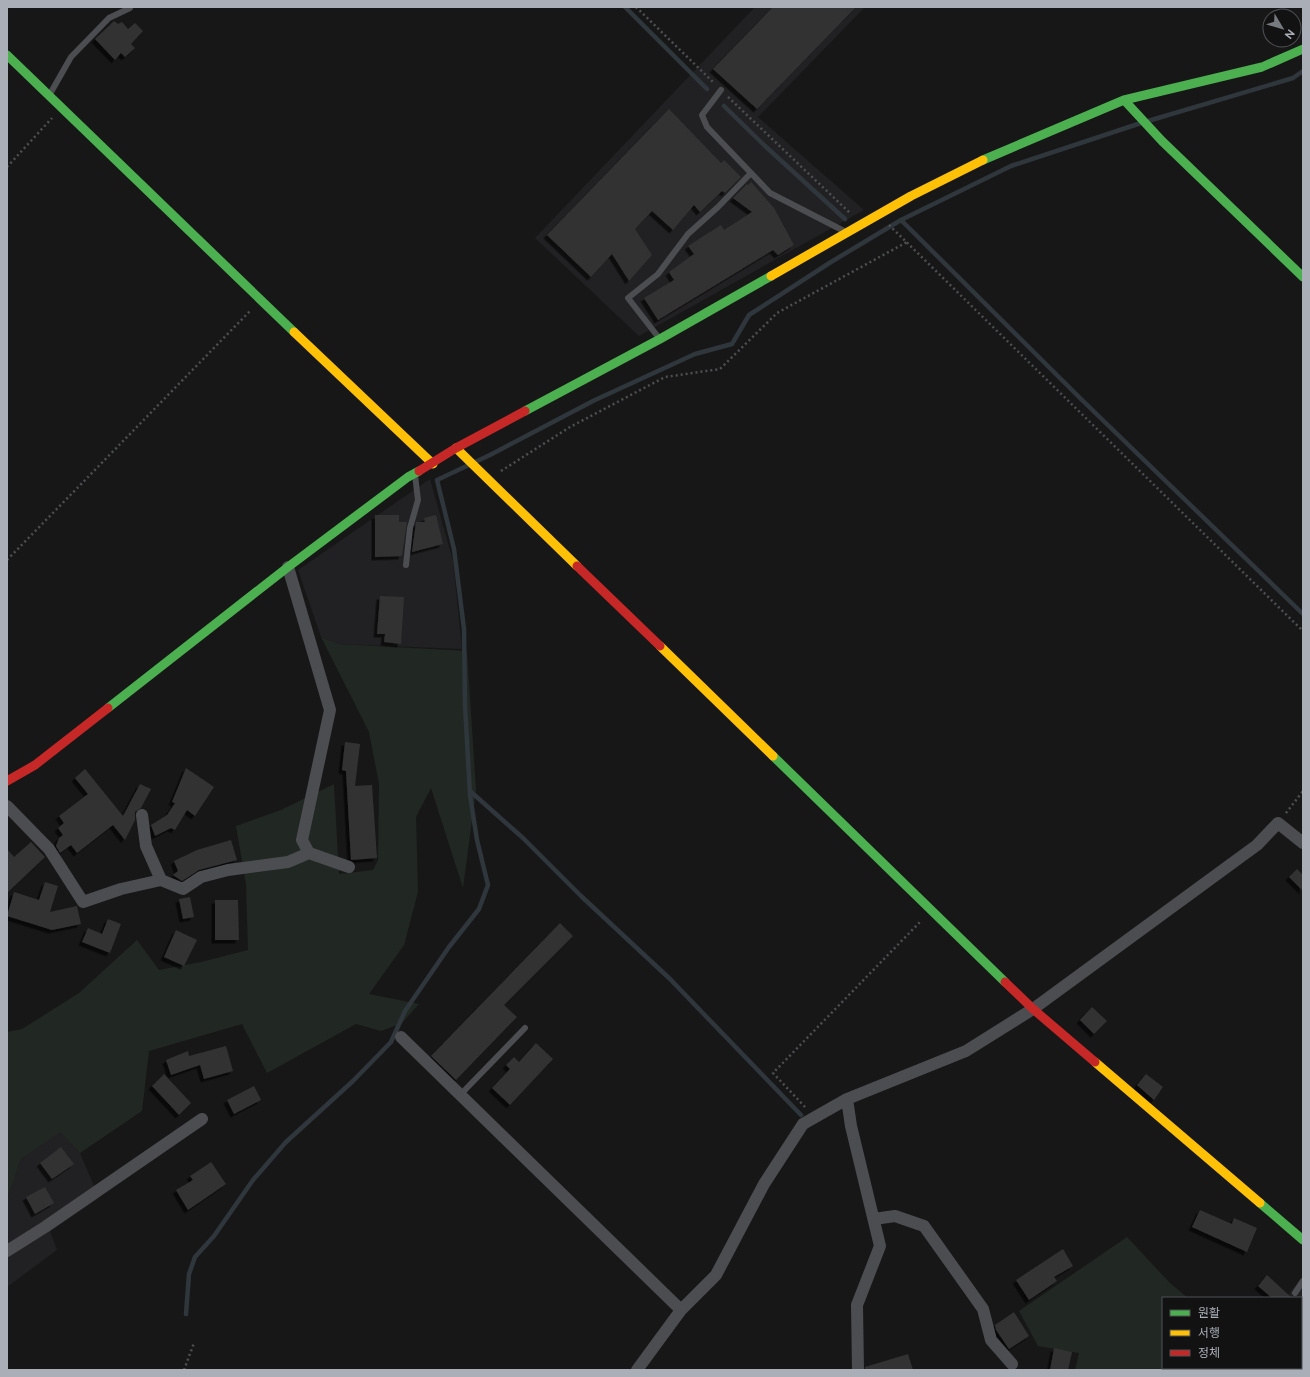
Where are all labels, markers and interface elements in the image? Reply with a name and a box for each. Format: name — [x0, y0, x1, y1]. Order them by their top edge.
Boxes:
north arrow — [1262, 8, 1302, 48]
text: N — [1282, 27, 1297, 41]
legend — [1162, 1297, 1302, 1369]
text: 원활 — [1198, 1306, 1220, 1320]
text: 서행 — [1198, 1326, 1220, 1340]
text: 정체 — [1198, 1346, 1220, 1360]

